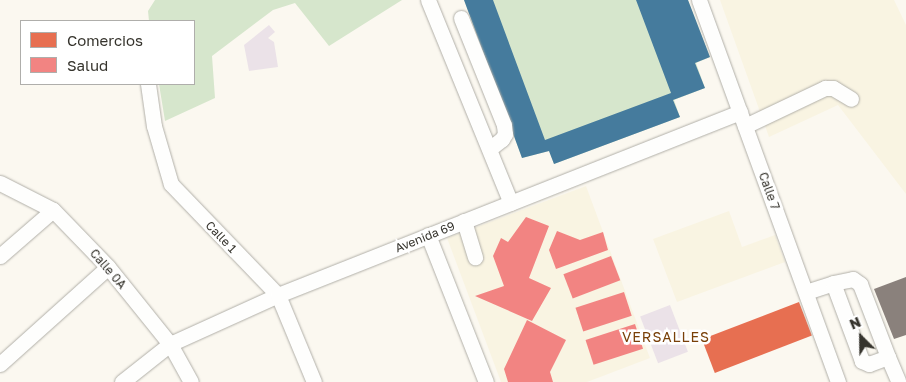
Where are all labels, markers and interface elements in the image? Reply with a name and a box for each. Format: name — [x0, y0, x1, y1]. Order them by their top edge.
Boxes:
legend — [20, 20, 195, 85]
text: Comercios — [67, 31, 143, 49]
text: Salud — [67, 56, 108, 74]
street label: Calle 7 — [756, 170, 782, 212]
street label: Calle 1 — [203, 218, 239, 256]
street label: Avenida 69 — [393, 219, 457, 255]
street label: Calle 0A — [87, 246, 129, 292]
north arrow — [836, 312, 886, 362]
text: N — [847, 313, 863, 333]
district label: VERSALLES — [621, 329, 711, 345]

